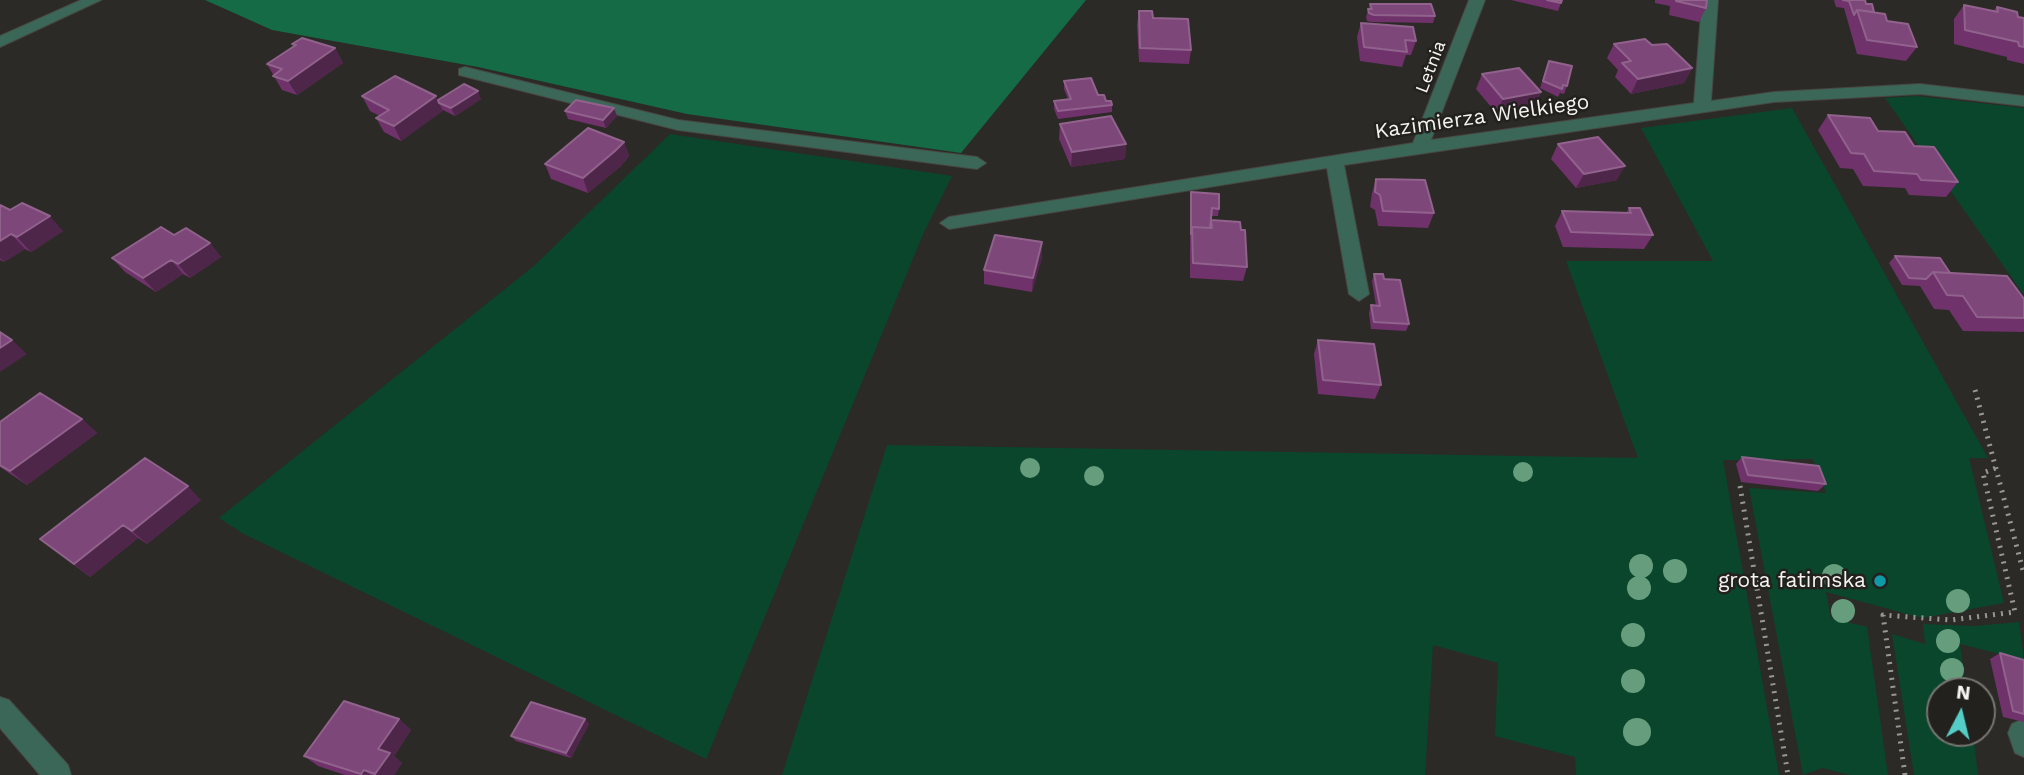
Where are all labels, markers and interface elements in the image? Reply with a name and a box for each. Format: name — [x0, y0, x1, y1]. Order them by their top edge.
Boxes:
street label: Letnia — [1411, 38, 1451, 96]
street label: Kazimierza Wielkiego — [1373, 89, 1591, 145]
place label: grota fatimska — [1718, 568, 1866, 594]
marker: grota fatimska — [1872, 573, 1888, 589]
north arrow — [1926, 677, 1996, 747]
text: N — [1955, 680, 1972, 705]

